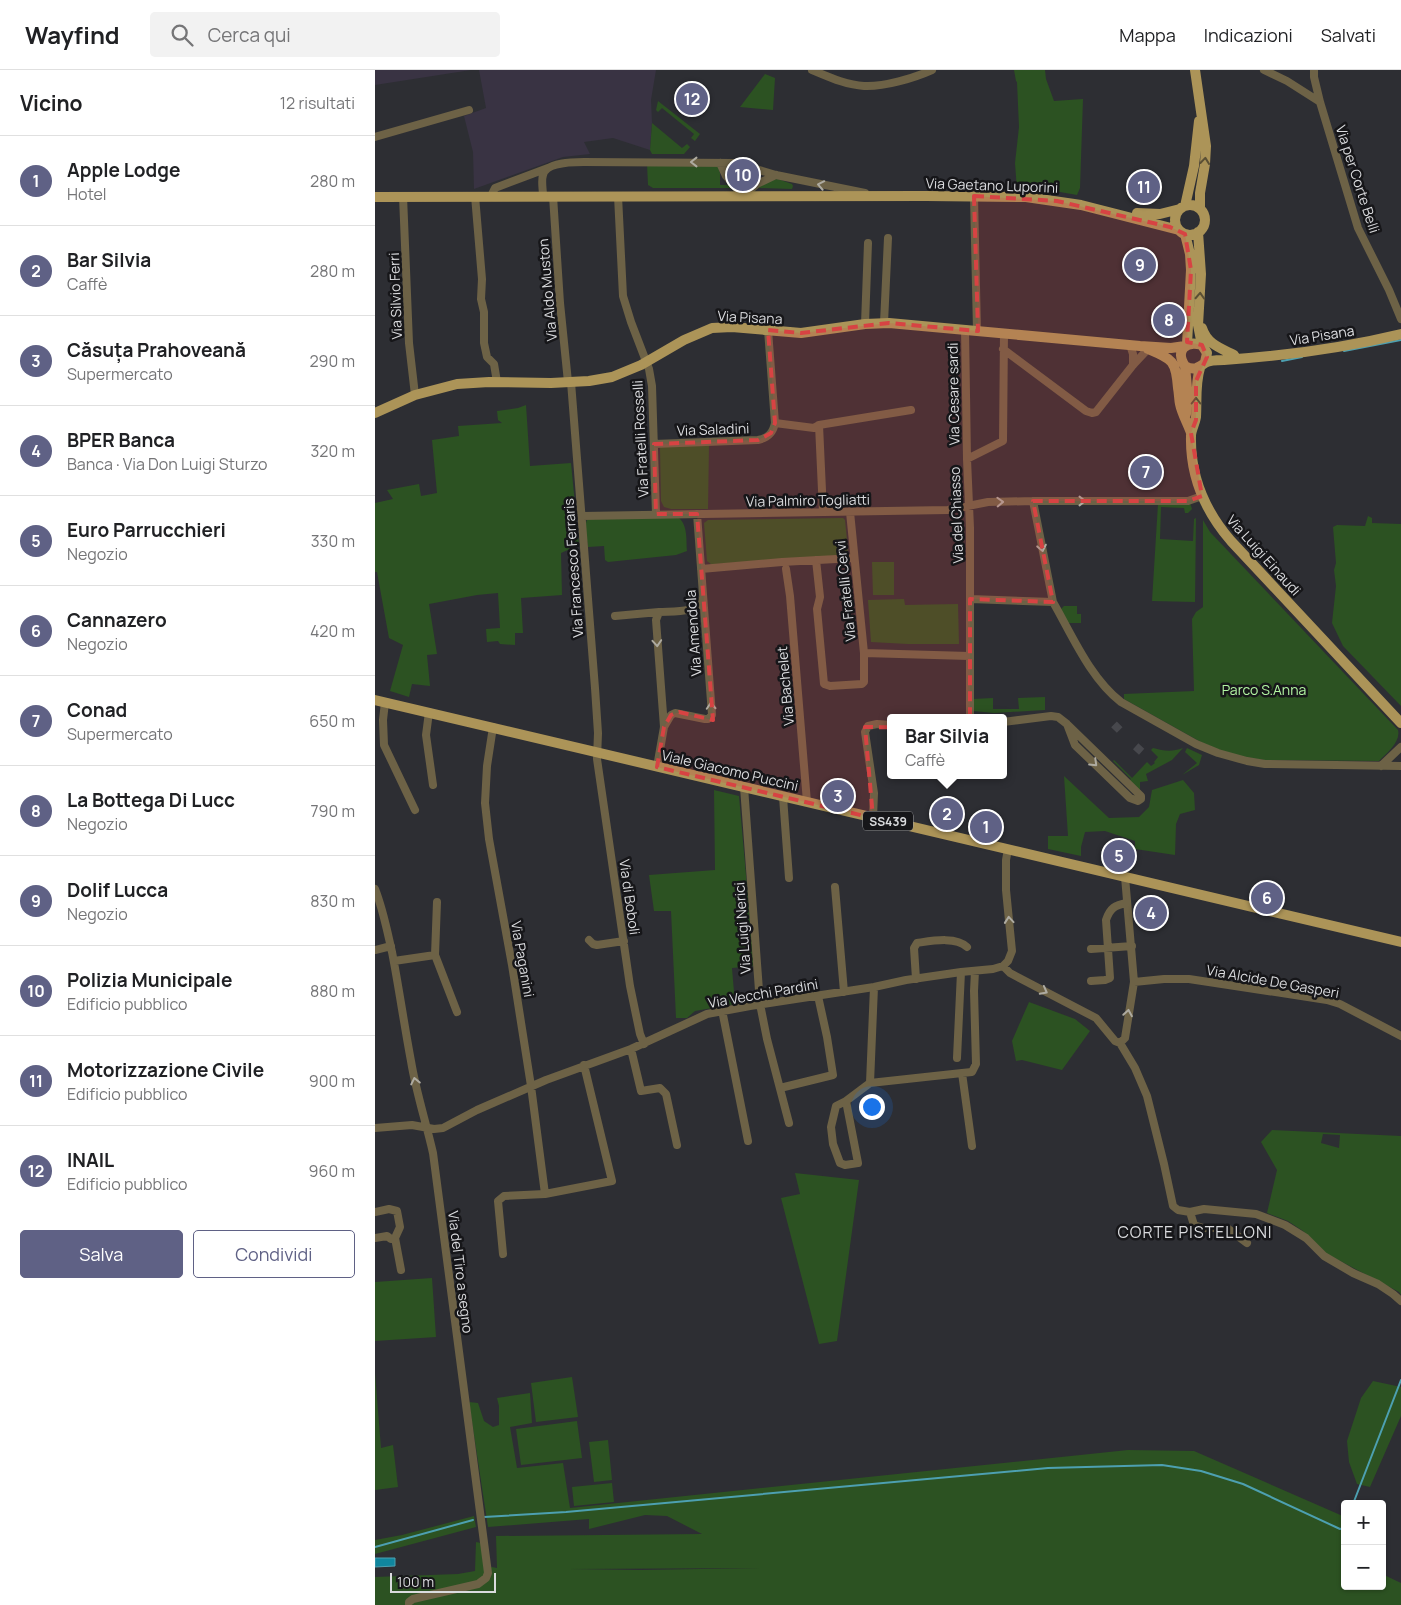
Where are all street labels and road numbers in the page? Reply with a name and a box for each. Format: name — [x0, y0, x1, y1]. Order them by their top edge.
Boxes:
street label: Via per Corte Belli — [1332, 123, 1384, 235]
street label: Via Gaetano Luporini — [925, 173, 1059, 197]
street label: Via Aldo Muston — [533, 238, 561, 342]
street label: Via Silvio Ferri — [384, 252, 406, 340]
street label: Via Pisana — [717, 306, 783, 328]
street label: Via Pisana — [1288, 321, 1356, 349]
street label: Via Cesare sardi — [943, 342, 963, 446]
street label: Via Fratelli Rosselli — [627, 380, 653, 498]
street label: Via Saladini — [676, 418, 750, 440]
street label: Via del Chiasso — [945, 466, 967, 564]
street label: Via Palmiro Togliatti — [746, 489, 870, 511]
street label: Via Francesco Ferraris — [559, 498, 587, 638]
street label: Via Luigi Einaudi — [1223, 511, 1305, 599]
street label: Via Fratelli Cervi — [830, 540, 860, 642]
street label: Via Amendola — [681, 589, 705, 677]
street label: Via Bachelet — [772, 645, 798, 727]
street label: Viale Giacomo Puccini — [660, 745, 800, 795]
road number: SS439 — [863, 811, 913, 830]
street label: Via di Boboli — [615, 858, 645, 936]
street label: Via Luigi Nerici — [729, 881, 755, 975]
street label: Via Paganini — [507, 919, 539, 999]
street label: Via Alcide De Gasperi — [1205, 960, 1341, 1002]
street label: Via Vecchi Pardini — [706, 974, 820, 1012]
street label: Via del Tiro a segno — [444, 1210, 478, 1334]

